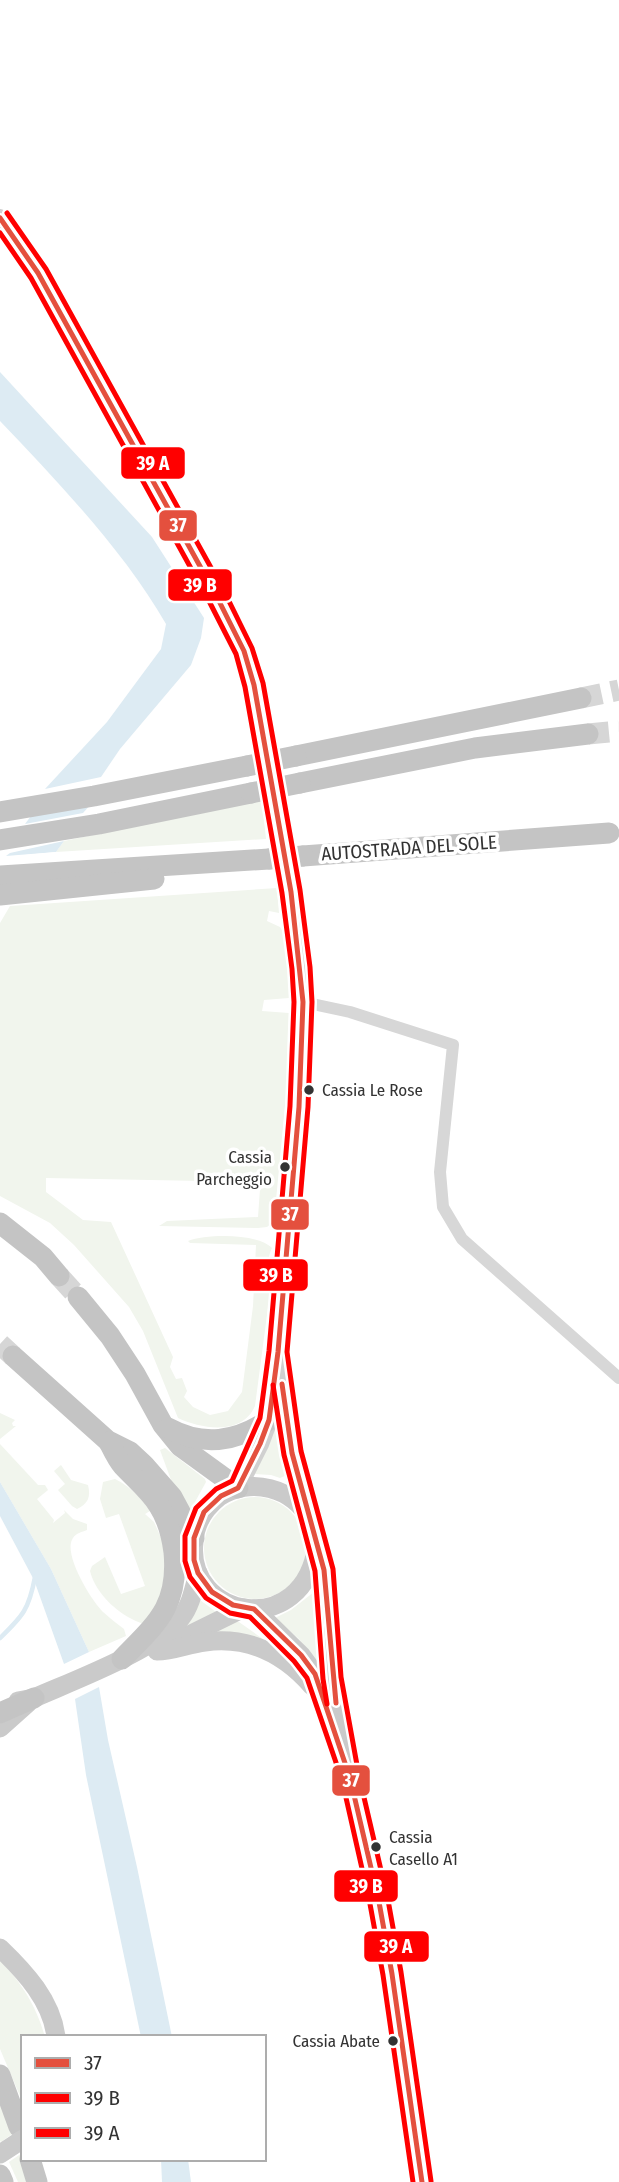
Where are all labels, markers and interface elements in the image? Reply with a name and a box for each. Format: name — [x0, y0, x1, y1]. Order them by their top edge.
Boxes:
line badge: 39 A — [120, 446, 186, 480]
text: 39 A — [136, 452, 170, 475]
line badge: 37 — [158, 509, 198, 542]
text: 37 — [169, 514, 187, 537]
line badge: 39 B — [167, 568, 233, 602]
text: 39 B — [182, 574, 217, 597]
street label: AUTOSTRADA DEL SOLE — [320, 830, 498, 866]
place label: Cassia Le Rose — [322, 1080, 423, 1101]
marker: Cassia Le Rose — [302, 1083, 316, 1097]
place label: Cassia Parcheggio — [196, 1147, 272, 1190]
marker: Cassia Parcheggio — [278, 1160, 292, 1174]
line badge: 37 — [270, 1198, 310, 1231]
text: 37 — [281, 1203, 299, 1226]
line badge: 39 B — [242, 1258, 309, 1292]
text: 39 B — [258, 1264, 293, 1287]
line badge: 37 — [331, 1764, 371, 1797]
text: 37 — [342, 1769, 360, 1792]
place label: Cassia Casello A1 — [389, 1827, 458, 1870]
marker: Cassia Casello A1 — [369, 1840, 383, 1854]
line badge: 39 B — [333, 1869, 399, 1903]
text: 39 B — [348, 1875, 383, 1898]
line badge: 39 A — [363, 1930, 430, 1963]
text: 39 A — [379, 1935, 413, 1958]
place label: Cassia Abate — [293, 2031, 380, 2052]
marker: Cassia Abate — [386, 2034, 400, 2048]
legend — [21, 2035, 266, 2161]
text: 37 — [84, 2050, 102, 2076]
text: 39 B — [84, 2085, 120, 2111]
text: 39 A — [84, 2120, 119, 2146]

